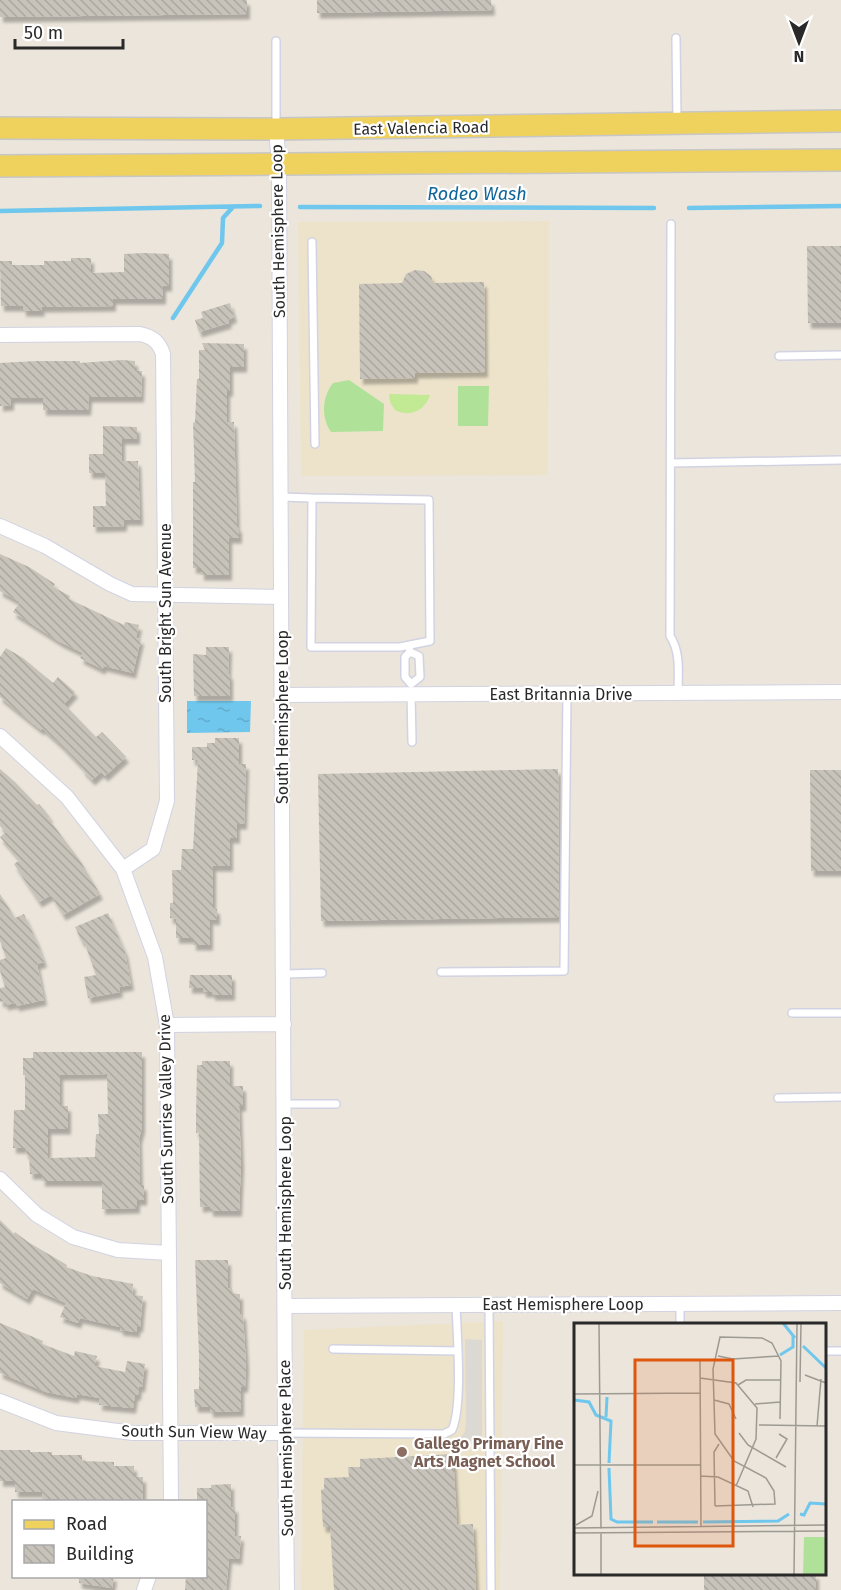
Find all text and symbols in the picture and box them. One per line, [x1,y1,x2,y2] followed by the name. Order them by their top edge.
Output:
[15,12,123,50] scale bar
[769,12,829,72] north arrow
[24,22,63,44] text: 50 m
[794,47,804,66] text: N
[353,117,489,139] street label: East Valencia Road
[267,144,289,318] street label: South Hemisphere Loop
[427,183,527,205] water label: Rodeo Wash
[156,523,175,703] street label: South Bright Sun Avenue
[273,630,292,804] street label: South Hemisphere Loop
[490,685,632,704] street label: East Britannia Drive
[155,1014,177,1204] street label: South Sunrise Valley Drive
[276,1116,295,1290] street label: South Hemisphere Loop
[482,1295,644,1314] street label: East Hemisphere Loop
[574,1323,826,1575] inset map
[275,1359,297,1537] street label: South Hemisphere Place
[121,1421,267,1443] street label: South Sun View Way
[413,1434,564,1471] place label: Gallego Primary Fine Arts Magnet School
[395,1445,409,1459] marker: Gallego Primary Fine Arts Magnet School
[12,1500,207,1578] legend
[66,1513,108,1535] text: Road
[66,1543,134,1565] text: Building

